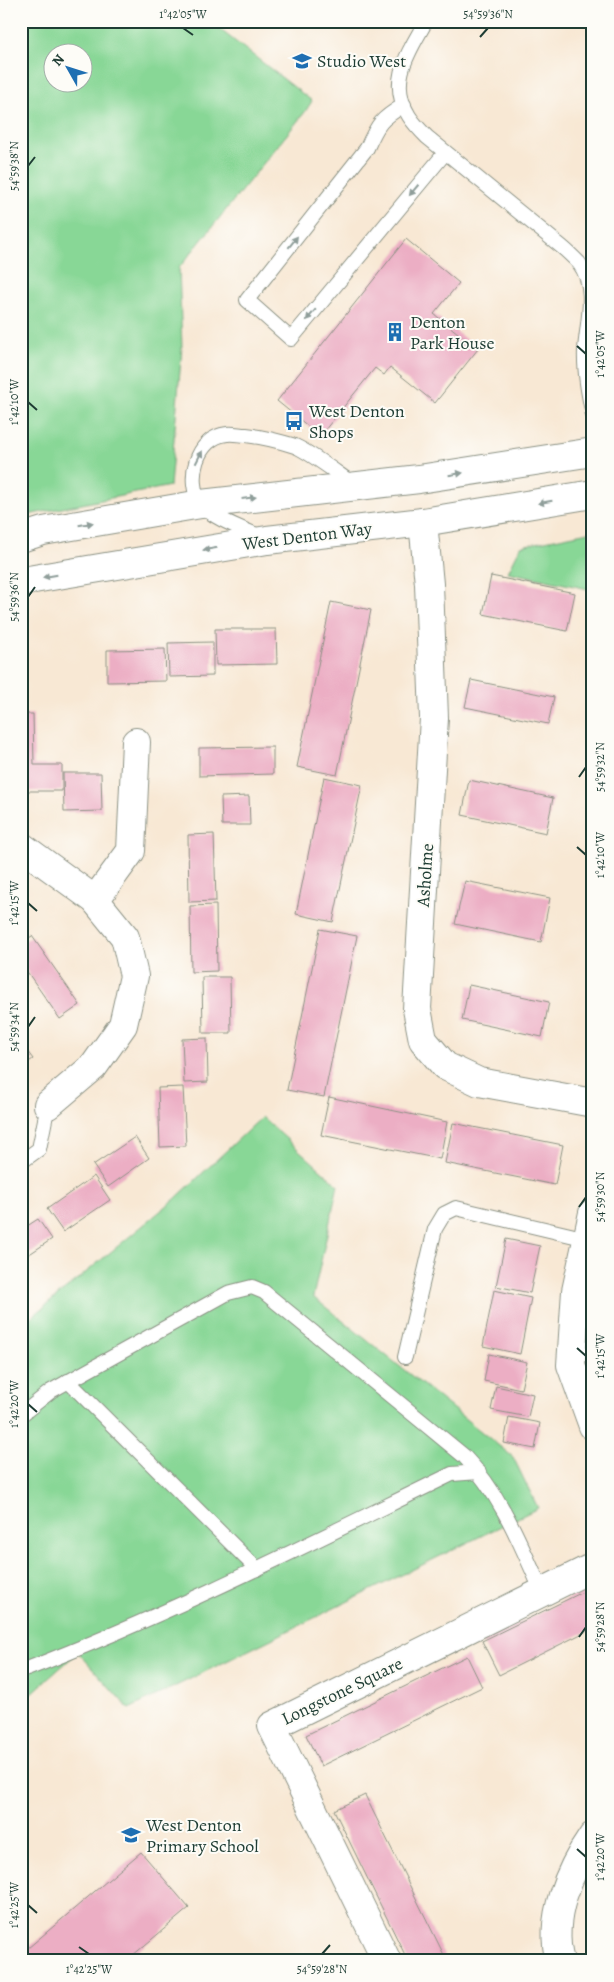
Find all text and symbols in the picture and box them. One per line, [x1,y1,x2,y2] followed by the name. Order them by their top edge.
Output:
[159,6,207,22] text: 1°42'05"W
[463,6,513,22] text: 54°59'36"N
[42,42,92,92] north arrow
[317,49,406,73] place label: Studio West
[48,50,69,70] text: N
[291,50,313,72] school or university icon: Studio West
[6,141,22,191] text: 54°59'38"N
[409,184,420,197] one-way arrow
[288,236,299,249] one-way arrow
[305,309,316,322] one-way arrow
[410,310,495,355] place label: Denton Park House
[384,321,406,343] building icon: Denton Park House
[592,330,608,378] text: 1°42'05"W
[6,378,22,425] text: 1°42'10"W
[308,399,405,444] place label: West Denton Shops
[283,410,305,432] bus stop icon: West Denton Shops
[194,450,203,465] one-way arrow
[448,469,464,477] one-way arrow
[241,494,257,502] one-way arrow
[536,499,552,507] one-way arrow
[240,516,374,556] street label: West Denton Way
[78,519,94,527] one-way arrow
[202,545,218,553] one-way arrow
[6,572,22,622] text: 54°59'36"N
[42,573,58,581] one-way arrow
[592,742,608,792] text: 54°59'32"N
[592,831,608,878] text: 1°42'10"W
[411,842,439,909] street label: Asholme
[6,880,22,926] text: 1°42'15"W
[6,1002,22,1052] text: 54°59'34"N
[592,1171,608,1222] text: 54°59'30"N
[592,1333,608,1379] text: 1°42'15"W
[6,1379,22,1428] text: 1°42'20"W
[592,1601,608,1652] text: 54°59'28"N
[277,1651,407,1731] street label: Longstone Square
[145,1813,259,1858] place label: West Denton Primary School
[120,1824,142,1846] school or university icon: West Denton Primary School
[592,1832,608,1881] text: 1°42'20"W
[6,1881,22,1928] text: 1°42'25"W
[66,1961,113,1977] text: 1°42'25"W
[297,1961,348,1977] text: 54°59'28"N

